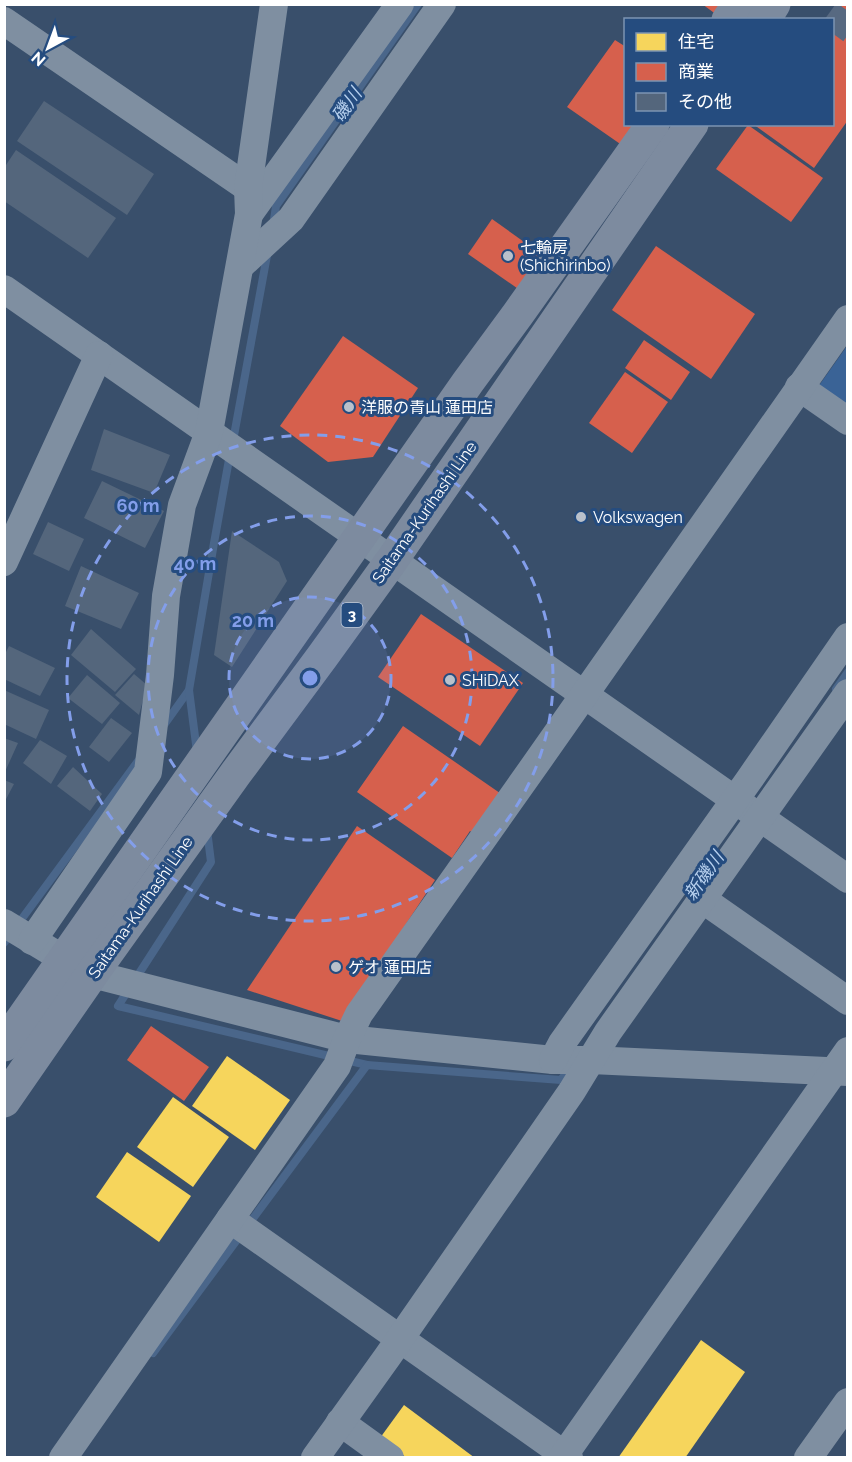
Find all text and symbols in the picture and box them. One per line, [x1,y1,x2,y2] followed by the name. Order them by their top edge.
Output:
[18,18,78,78] north arrow
[624,18,834,126] legend
[678,31,714,52] text: 住宅
[28,48,49,70] text: N
[678,61,714,82] text: 商業
[328,82,367,125] water label: 磯川
[678,91,732,112] text: その他
[520,238,611,275] place label: 七輪房 (Shichirinbo)
[501,249,515,263] marker: 七輪房 (Shichirinbo)
[361,398,493,417] place label: 洋服の青山 蓮田店
[342,400,356,414] marker: 洋服の青山 蓮田店
[368,438,481,587] street label: Saitama-Kurihashi Line
[116,495,160,516] text: 60 m
[593,508,683,527] place label: Volkswagen
[574,510,588,524] marker: Volkswagen
[174,553,216,574] text: 40 m
[342,603,362,627] road number: 3
[232,610,274,631] text: 20 m
[300,668,320,688] centre of rings
[462,671,520,690] place label: SHiDAX
[443,673,457,687] marker: SHiDAX
[84,833,197,982] street label: Saitama-Kurihashi Line
[680,846,729,904] water label: 新磯川
[348,958,432,977] place label: ゲオ 蓮田店
[329,960,343,974] marker: ゲオ 蓮田店

